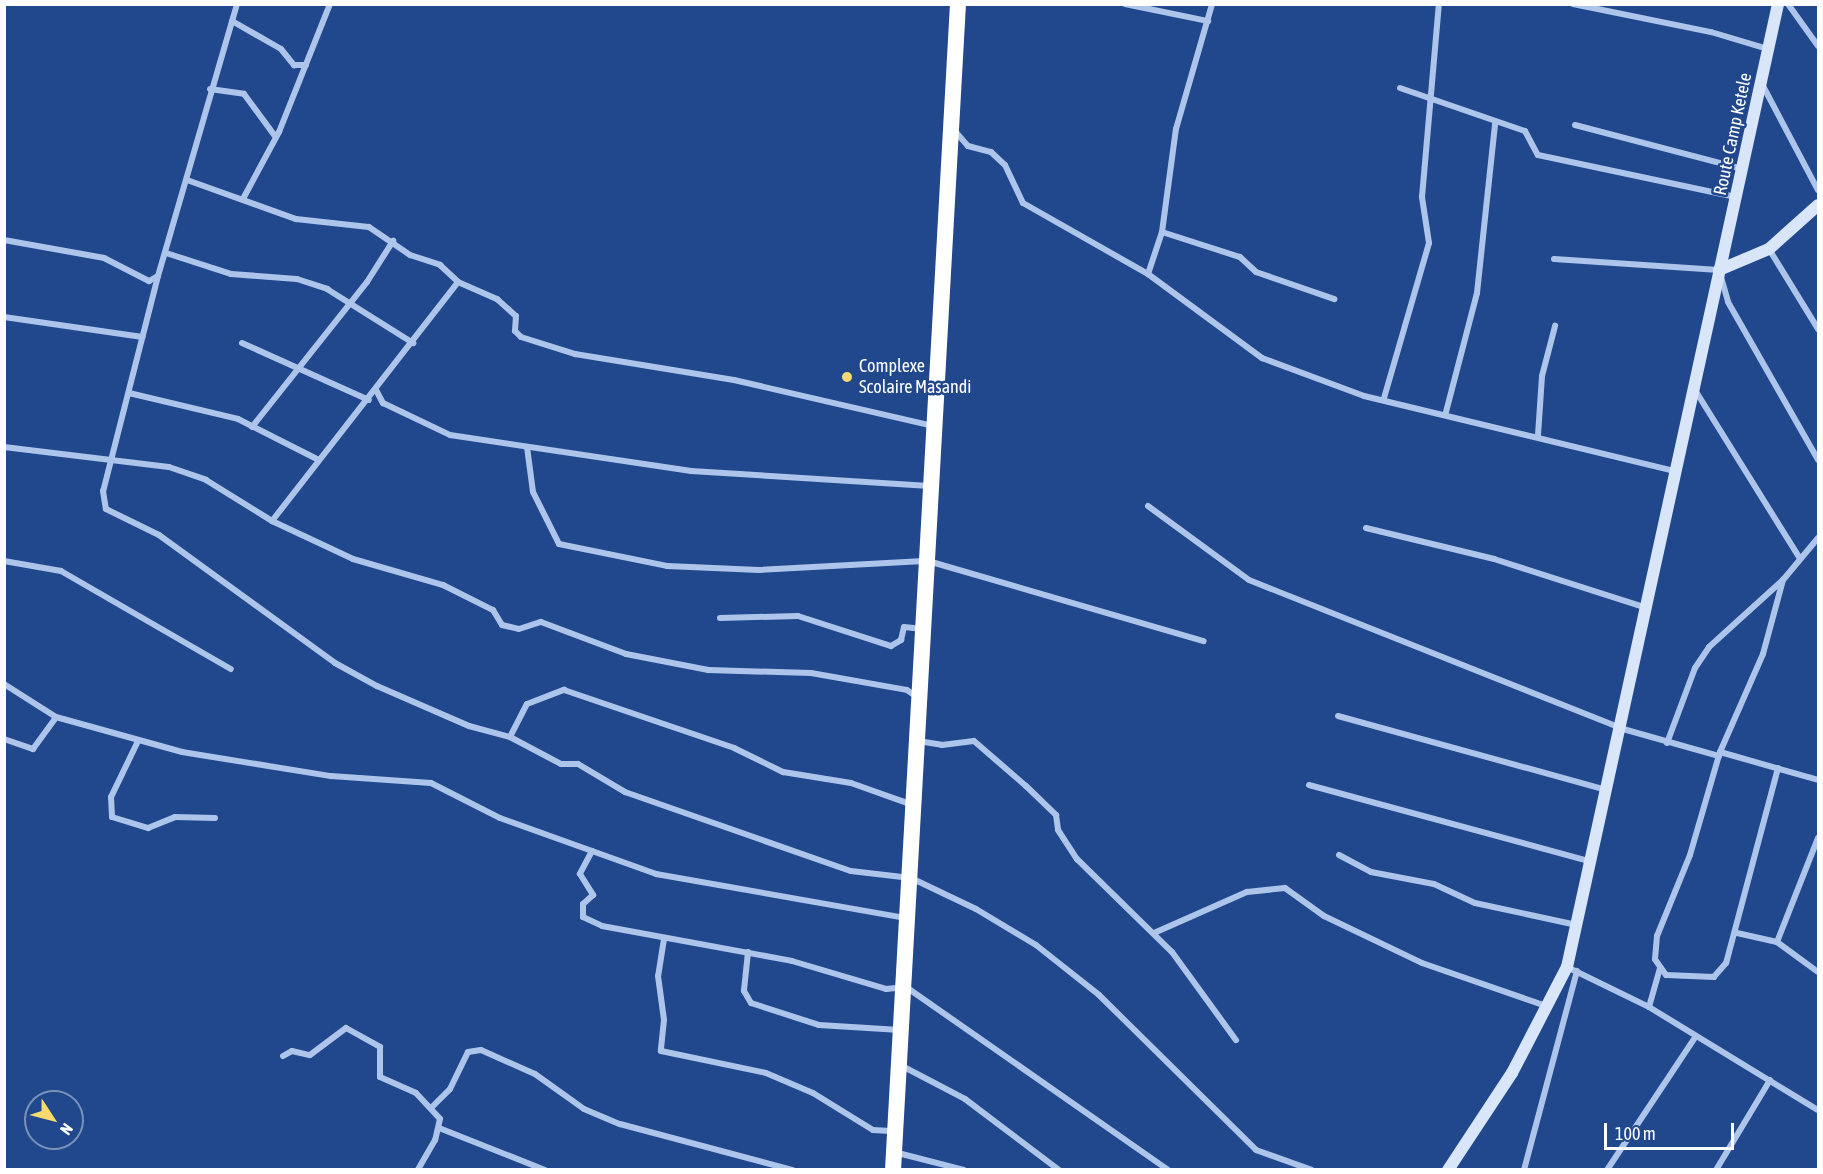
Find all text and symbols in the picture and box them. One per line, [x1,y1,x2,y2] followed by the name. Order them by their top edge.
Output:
[1709,71,1757,197] street label: Route Camp Ketele
[859,356,971,398] place label: Complexe Scolaire Masandi
[840,370,854,384] marker: Complexe Scolaire Masandi
[24,1090,84,1150] north arrow
[1607,1111,1738,1149] scale bar
[57,1120,77,1139] text: N
[1615,1123,1656,1144] text: 100 m

